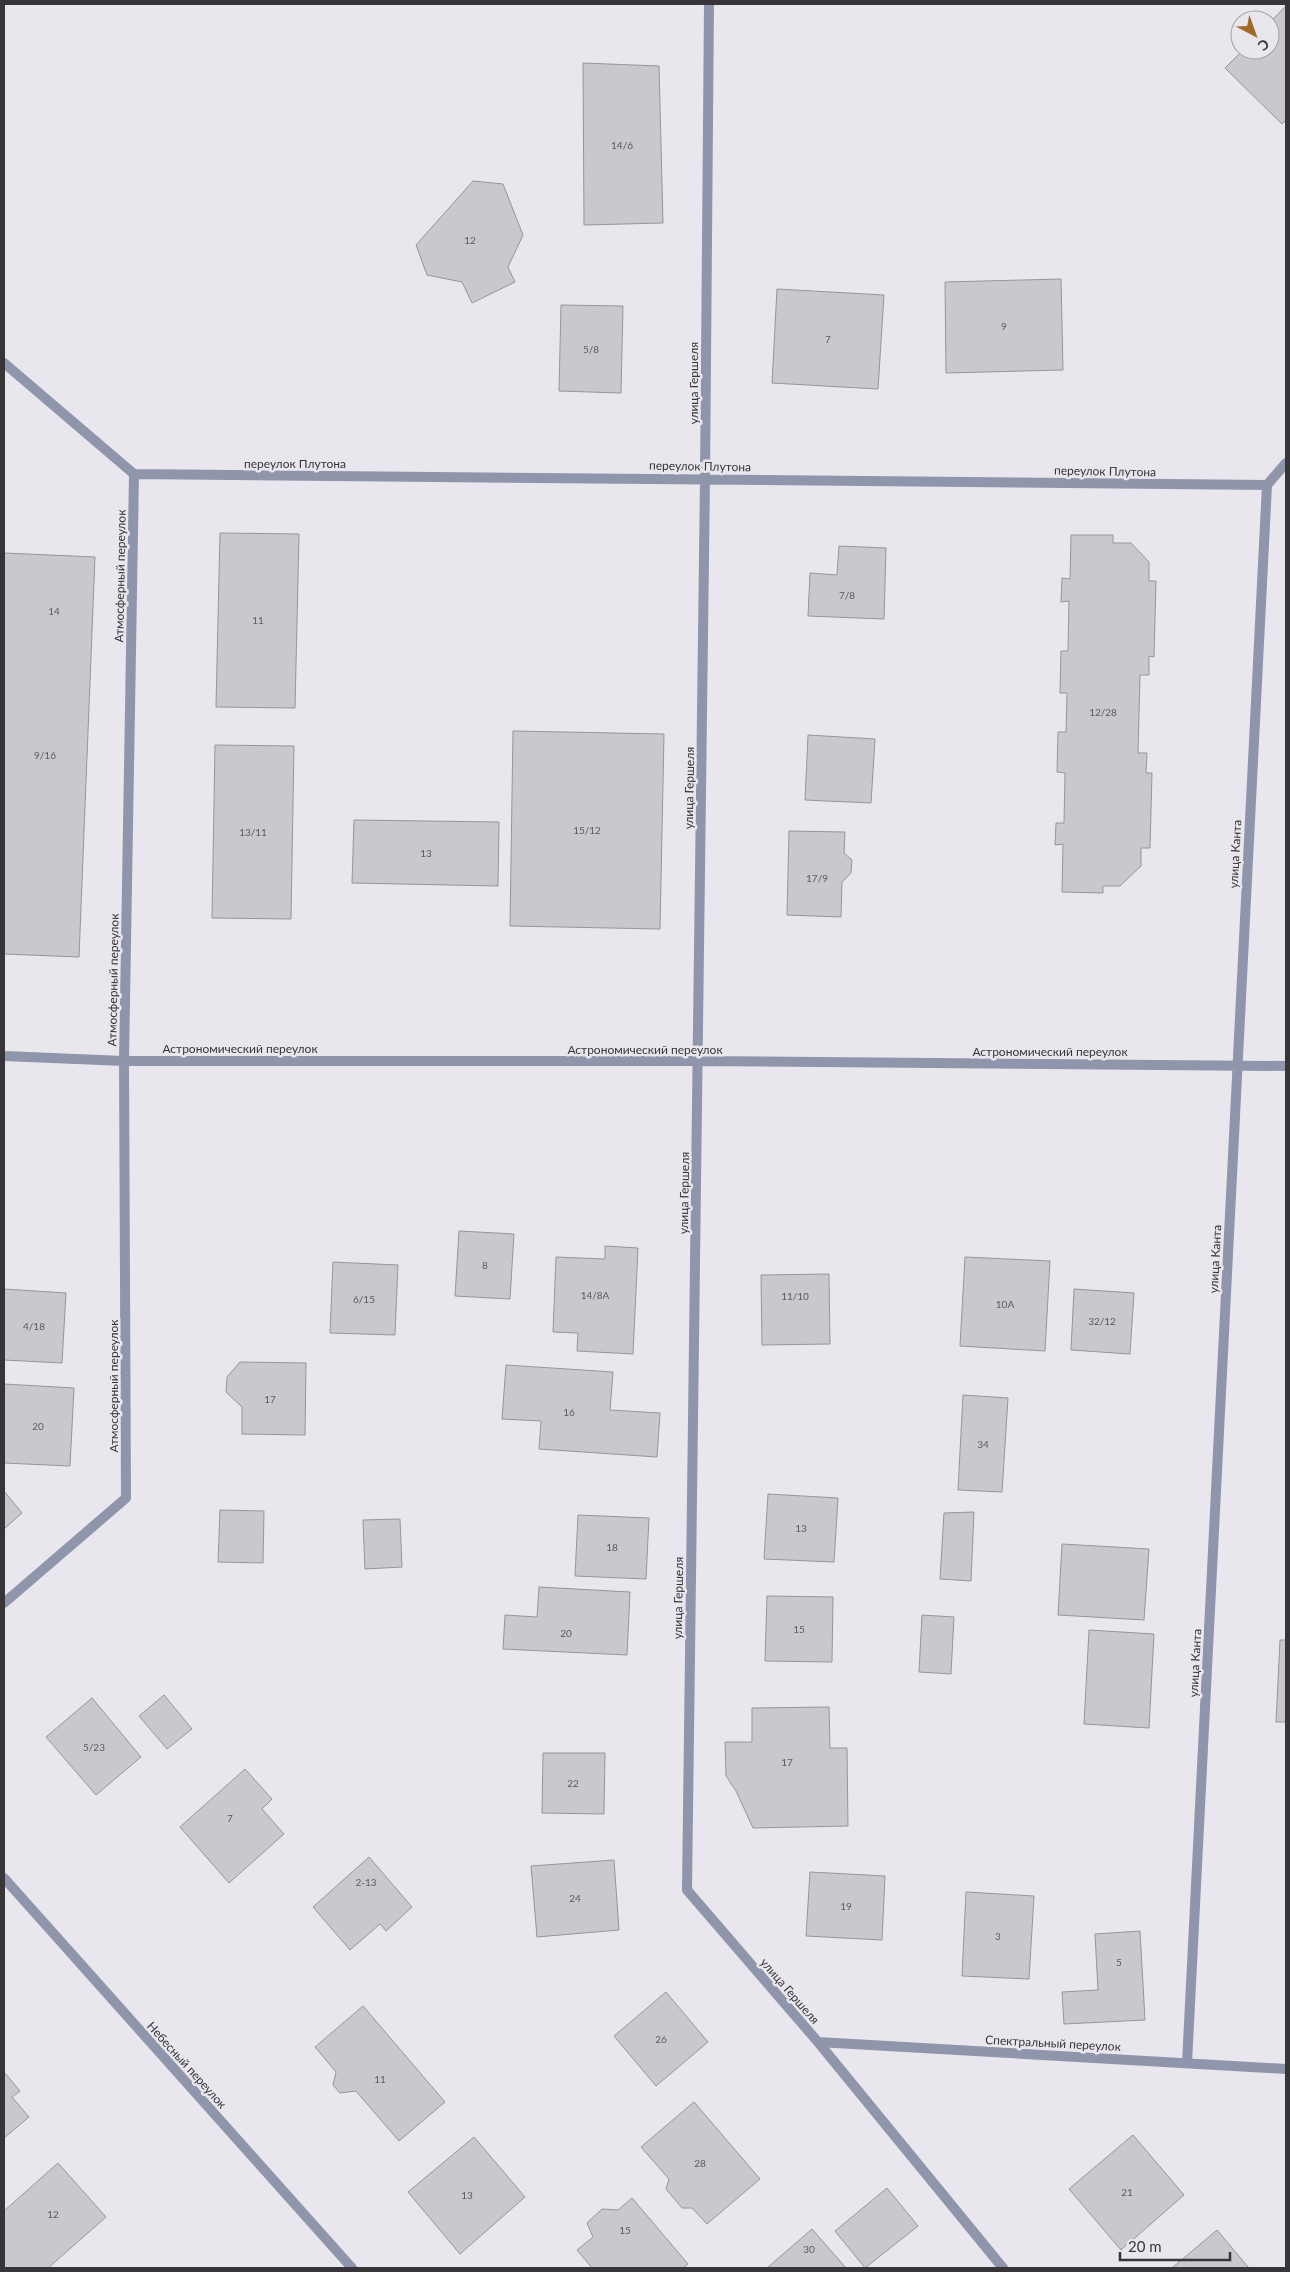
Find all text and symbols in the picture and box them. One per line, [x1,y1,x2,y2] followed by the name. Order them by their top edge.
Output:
[1230,10,1280,60] north arrow
[1254,36,1273,55] text: С
[611,139,633,151] house number: 14/6
[464,234,476,246] house number: 12
[1001,320,1007,332] house number: 9
[825,333,831,345] house number: 7
[686,342,701,424] street label: улица Гершеля
[583,343,599,355] house number: 5/8
[244,456,346,471] street label: переулок Плутона
[649,458,751,474] street label: переулок Плутона
[1054,463,1156,479] street label: переулок Плутона
[111,509,129,643] street label: Атмосферный переулок
[839,589,855,601] house number: 7/8
[48,605,60,617] house number: 14
[252,614,264,626] house number: 11
[1089,706,1117,718] house number: 12/28
[681,747,697,829] street label: улица Гершеля
[34,749,56,761] house number: 9/16
[1226,819,1244,889] street label: улица Канта
[573,824,601,836] house number: 15/12
[239,826,267,838] house number: 13/11
[420,847,432,859] house number: 13
[806,872,828,884] house number: 17/9
[104,913,122,1047] street label: Атмосферный переулок
[162,1041,318,1056] street label: Астрономический переулок
[567,1042,723,1057] street label: Астрономический переулок
[972,1044,1128,1059] street label: Астрономический переулок
[676,1152,692,1234] street label: улица Гершеля
[1206,1224,1224,1294] street label: улица Канта
[482,1259,488,1271] house number: 8
[581,1289,610,1301] house number: 14/8А
[781,1290,809,1302] house number: 11/10
[353,1293,375,1305] house number: 6/15
[996,1298,1014,1310] house number: 10А
[1088,1315,1116,1327] house number: 32/12
[106,1319,121,1452] street label: Атмосферный переулок
[23,1320,45,1332] house number: 4/18
[264,1393,276,1405] house number: 17
[563,1406,575,1418] house number: 16
[32,1420,44,1432] house number: 20
[977,1438,989,1450] house number: 34
[795,1522,807,1534] house number: 13
[606,1541,618,1553] house number: 18
[670,1557,686,1639] street label: улица Гершеля
[793,1623,805,1635] house number: 15
[560,1627,572,1639] house number: 20
[1186,1628,1204,1698] street label: улица Канта
[83,1741,105,1753] house number: 5/23
[781,1756,793,1768] house number: 17
[567,1777,579,1789] house number: 22
[227,1812,233,1824] house number: 7
[355,1876,377,1888] house number: 2-13
[569,1892,581,1904] house number: 24
[840,1900,852,1912] house number: 19
[995,1930,1001,1942] house number: 3
[757,1955,823,2027] street label: улица Гершеля
[1116,1956,1122,1968] house number: 5
[144,2019,230,2112] street label: Небесный переулок
[985,2032,1122,2054] street label: Спектральный переулок
[655,2033,667,2045] house number: 26
[374,2073,386,2085] house number: 11
[694,2157,706,2169] house number: 28
[1121,2186,1133,2198] house number: 21
[461,2189,473,2201] house number: 13
[47,2208,59,2220] house number: 12
[619,2224,631,2236] house number: 15
[1120,2230,1230,2262] scale bar
[1128,2237,1162,2255] text: 20 m
[803,2243,815,2255] house number: 30

